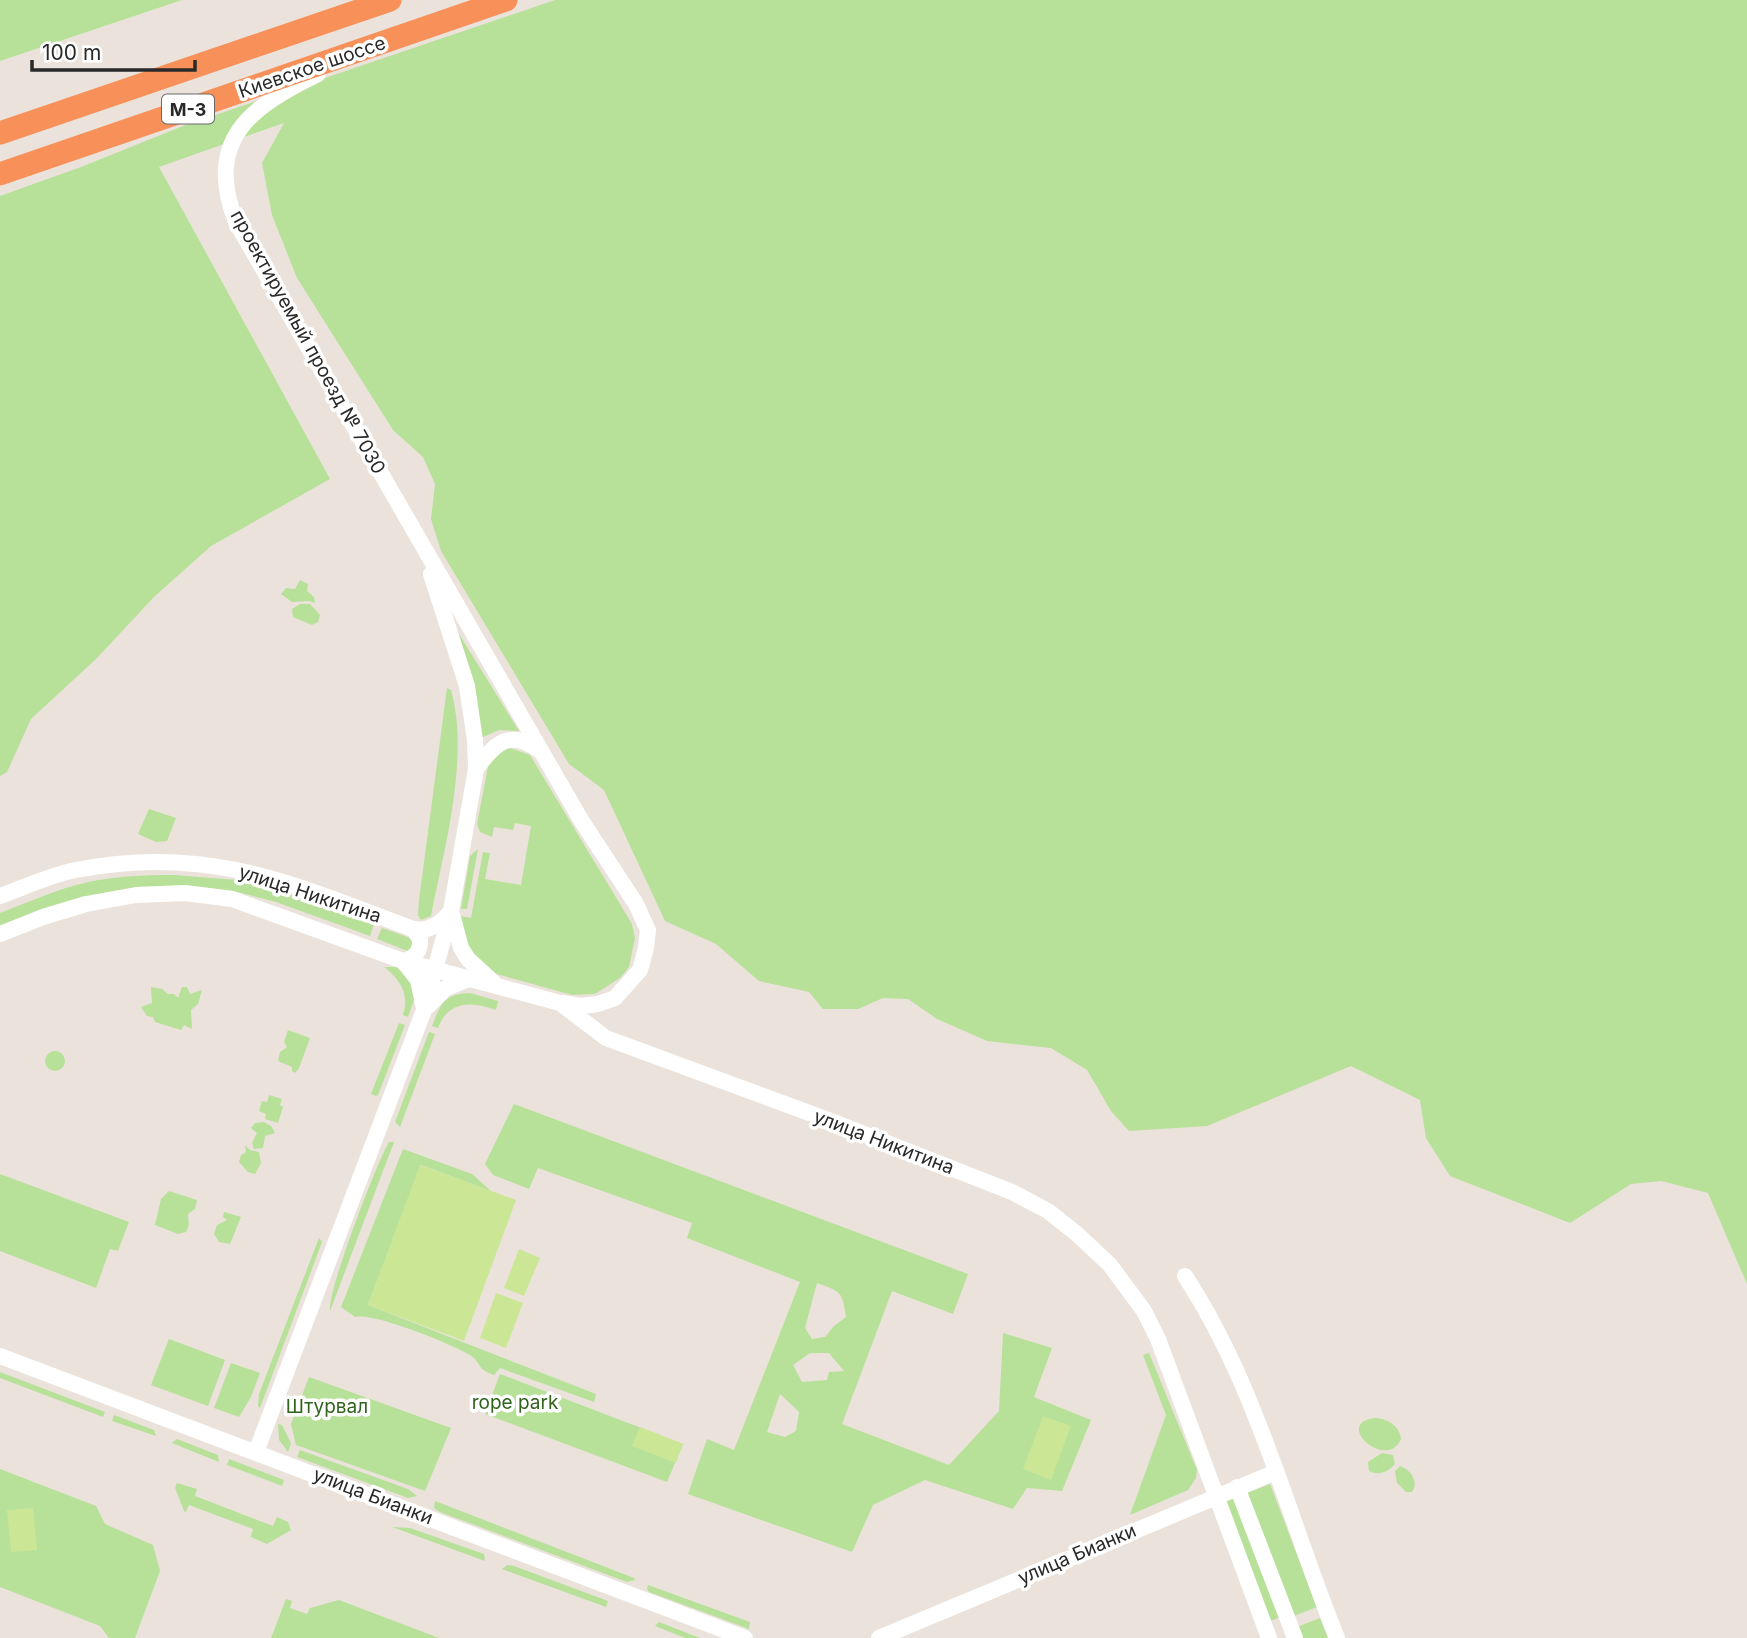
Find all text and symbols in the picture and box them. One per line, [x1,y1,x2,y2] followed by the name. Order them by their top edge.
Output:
[32,28,194,72] scale bar
[235,31,389,103] street label: Киевское шоссе
[42,40,101,65] text: 100 m
[162,94,214,124] road number: М-3
[226,206,390,478] street label: проектируемый проезд № 7030
[236,860,384,928] street label: улица Никитина
[811,1105,957,1179] street label: улица Никитина
[472,1391,559,1414] park label: rope park
[286,1395,368,1418] park label: Штурвал
[310,1463,436,1529] street label: улица Бианки
[1014,1519,1140,1589] street label: улица Бианки

